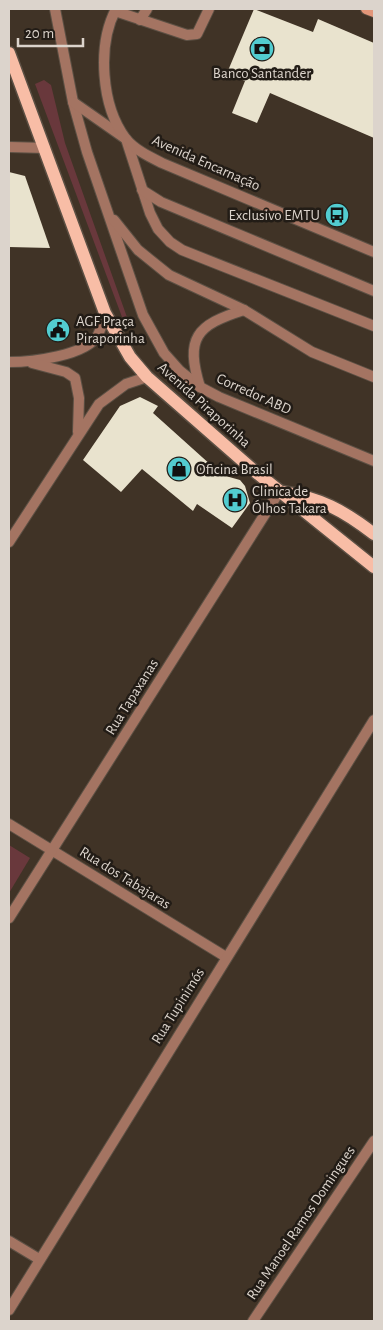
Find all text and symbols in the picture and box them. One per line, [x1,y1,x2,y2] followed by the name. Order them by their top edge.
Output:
[18,15,82,47] scale bar
[25,26,54,41] text: 20 m
[249,36,275,62] bank icon: Banco Santander
[213,66,311,81] place label: Banco Santander
[150,132,262,194] street label: Avenida Encarnação
[324,202,350,228] bus stop icon: Exclusivo EMTU
[228,208,320,223] place label: Exclusivo EMTU
[76,314,145,346] place label: AGF Praça Piraporinha
[45,317,71,343] public building icon: AGF Praça Piraporinha
[155,360,253,450] street label: Avenida Piraporinha
[214,371,294,417] street label: Corredor ABD
[166,456,192,482] shop icon: Oficina Brasil
[196,462,273,477] place label: Oficina Brasil
[252,484,327,516] place label: Clinica de Ólhos Takara
[222,487,248,513] hospital icon: Clinica de Ólhos Takara
[103,656,161,738] street label: Rua Tapaxanas
[77,844,173,912] street label: Rua dos Tabajaras
[149,965,207,1047] street label: Rua Tupinimós
[244,1144,358,1302] street label: Rua Manoel Ramos Domingues

